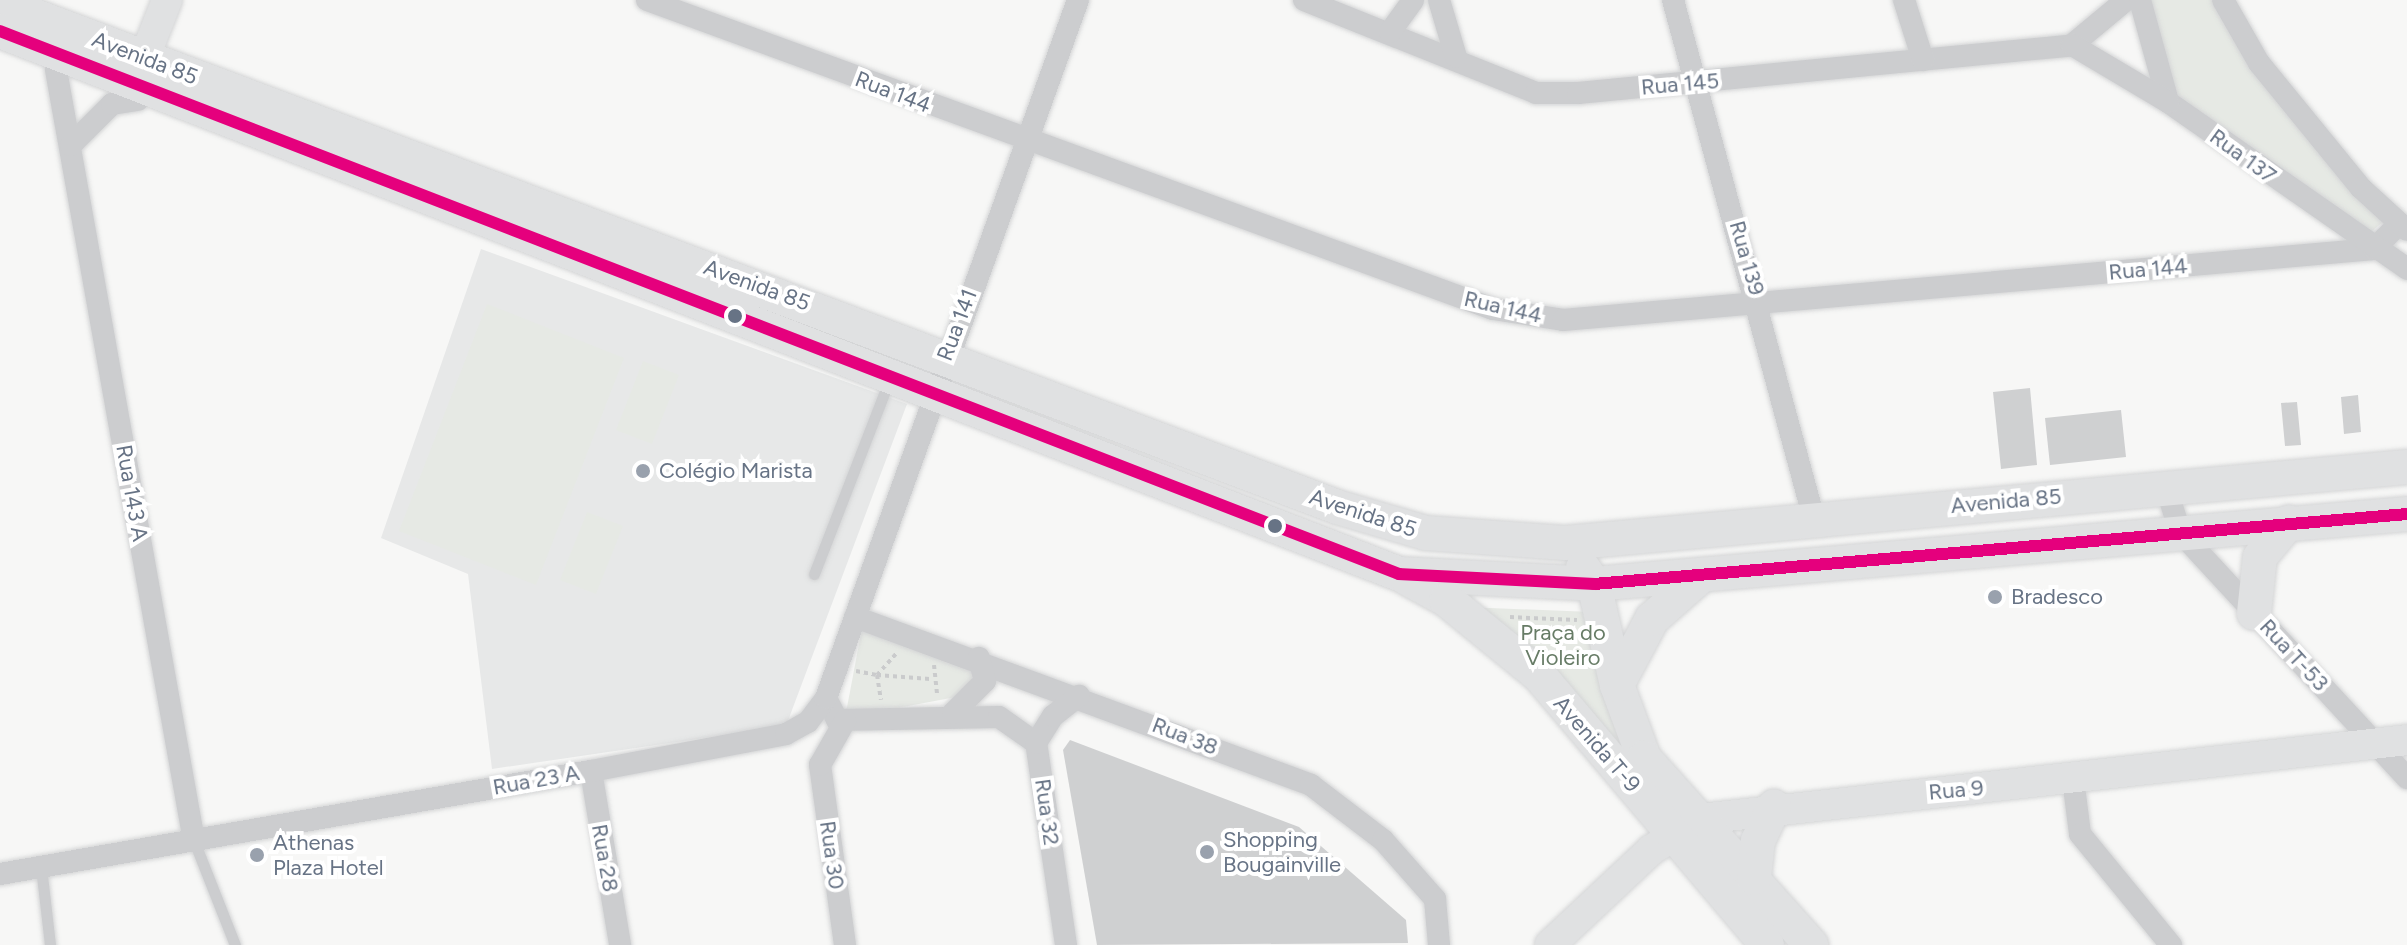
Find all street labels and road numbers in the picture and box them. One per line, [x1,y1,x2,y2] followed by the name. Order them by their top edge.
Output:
[88,26,202,90] street label: Avenida 85
[851,66,935,118] street label: Rua 144
[1640,67,1720,101] street label: Rua 145
[2205,123,2281,189] street label: Rua 137
[1724,218,1770,298] street label: Rua 139
[2107,252,2189,286] street label: Rua 144
[700,254,814,316] street label: Avenida 85
[931,285,983,365] street label: Rua 141
[1461,285,1545,329] street label: Rua 144
[111,443,153,543] street label: Rua 143 A
[1306,483,1420,543] street label: Avenida 85
[1950,483,2062,519] street label: Avenida 85
[2254,614,2334,696] street label: Rua T-53
[1548,691,1646,797] street label: Avenida T-9
[1148,711,1222,761] street label: Rua 38
[491,759,581,801] street label: Rua 23 A
[1927,774,1985,806] street label: Rua 9
[1029,777,1065,847] street label: Rua 32
[814,819,850,891] street label: Rua 30
[586,822,624,894] street label: Rua 28

